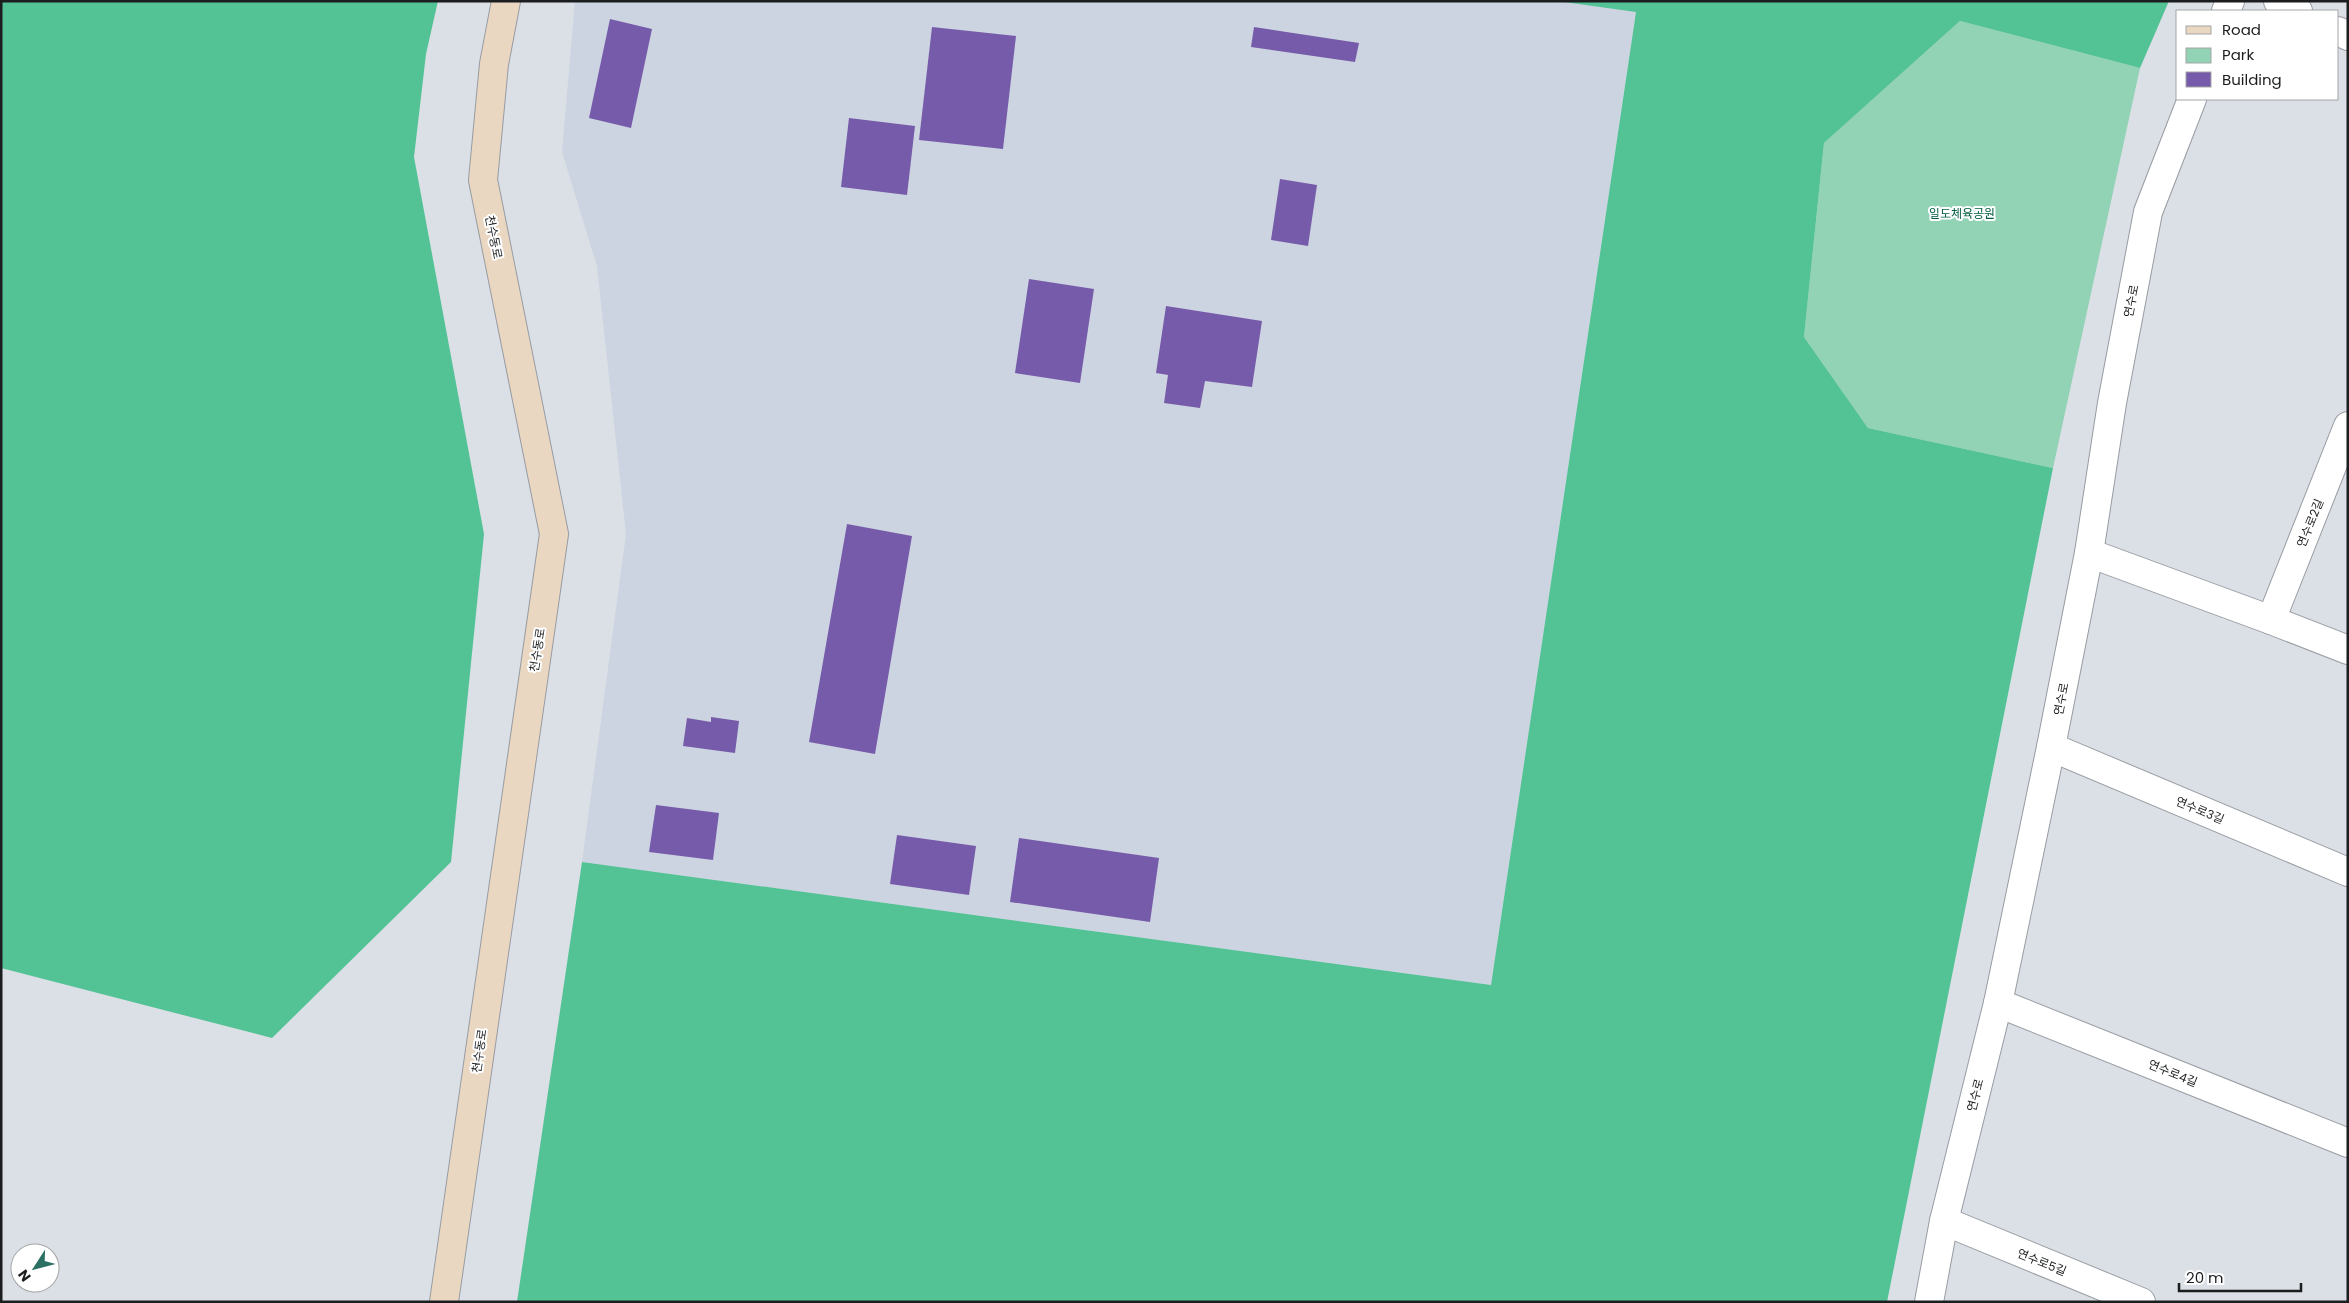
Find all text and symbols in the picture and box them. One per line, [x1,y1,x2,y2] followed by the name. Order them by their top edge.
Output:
[2176,10,2339,100] legend
[2222,19,2261,40] text: Road
[2222,44,2254,65] text: Park
[2222,69,2282,90] text: Building
[1929,205,1995,222] park label: 일도체육공원
[481,214,507,260] street label: 천수동로
[2119,283,2143,319] street label: 연수로
[2293,496,2327,550] street label: 연수로2길
[525,627,549,673] street label: 천수동로
[2049,681,2073,717] street label: 연수로
[2173,792,2227,828] street label: 연수로3길
[468,1028,490,1074] street label: 천수동로
[2146,1055,2200,1091] street label: 연수로4길
[1963,1077,1987,1113] street label: 연수로
[10,1243,60,1293] north arrow
[2015,1244,2069,1280] street label: 연수로5길
[2179,1260,2302,1292] scale bar
[13,1266,36,1286] text: N
[2186,1267,2224,1288] text: 20 m

